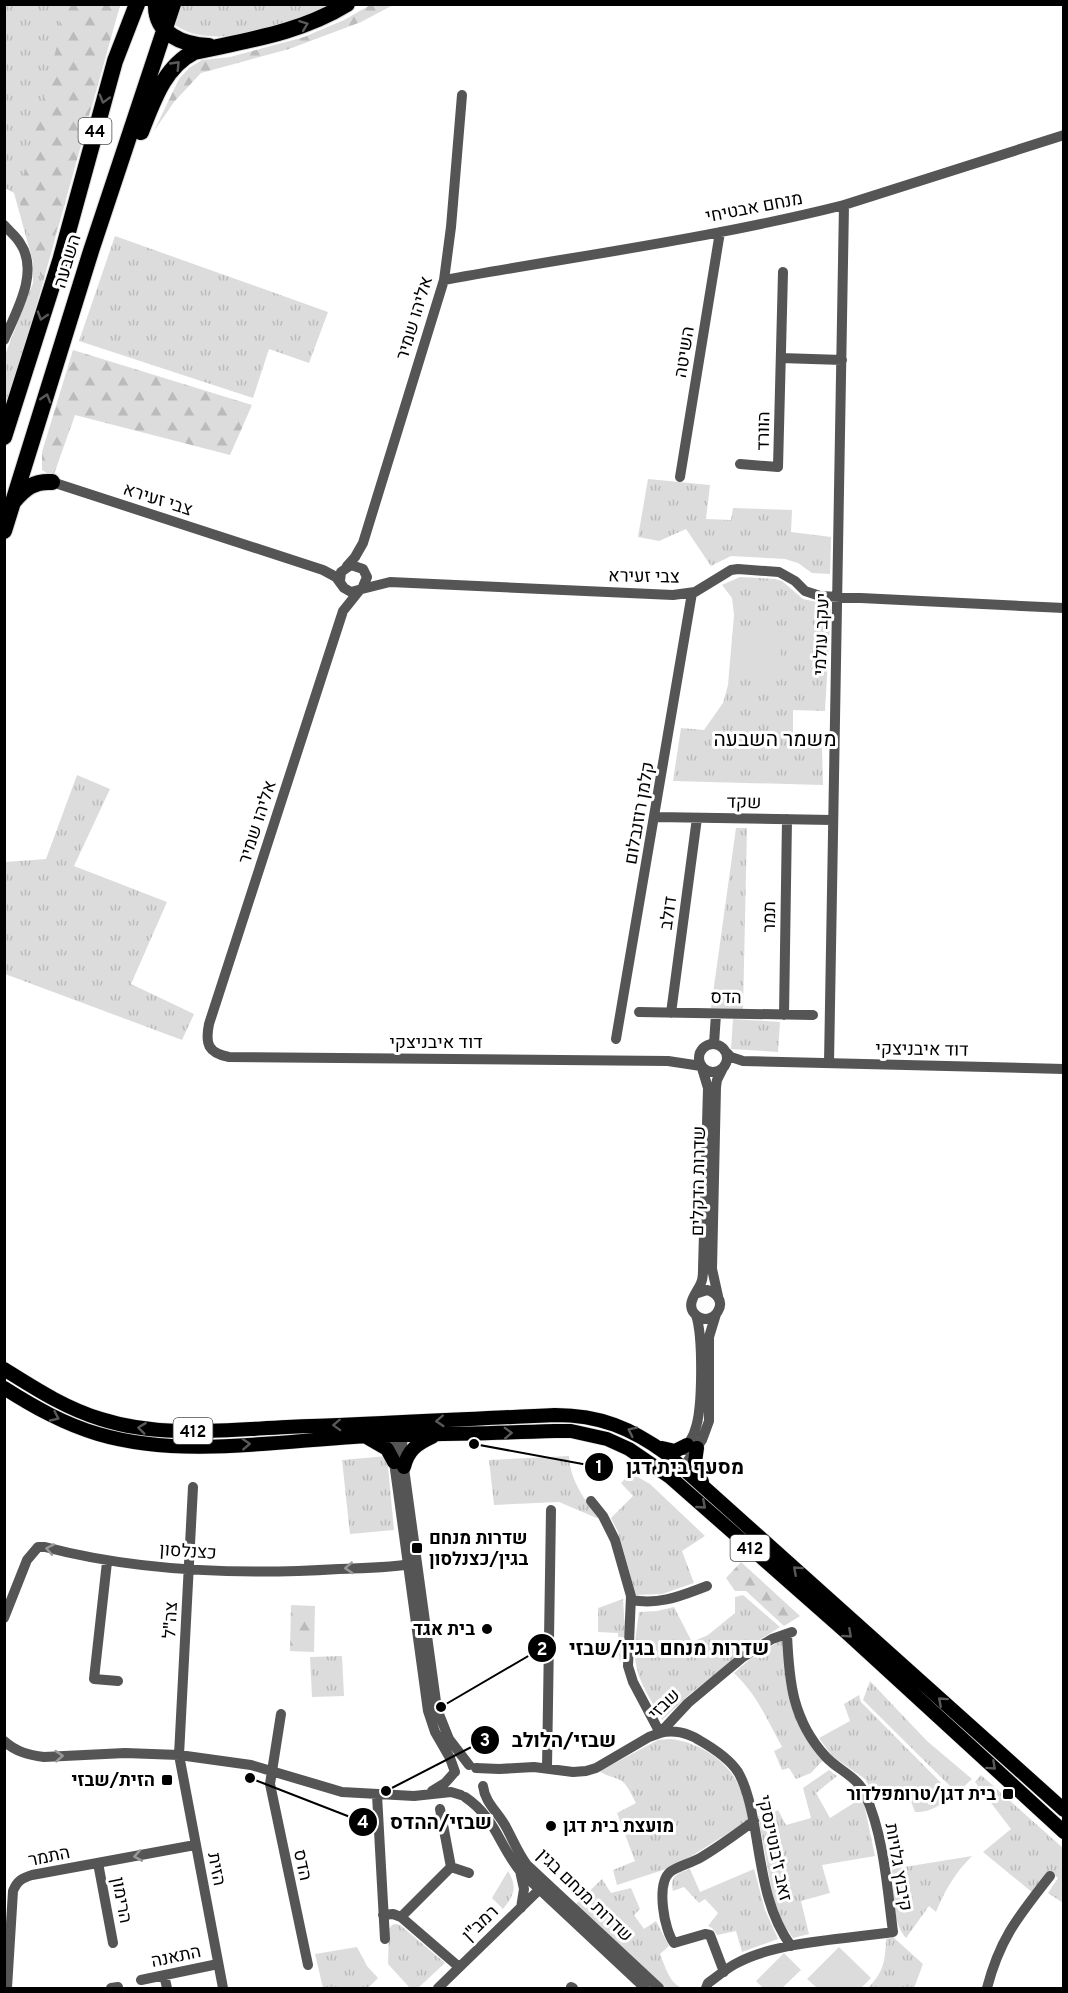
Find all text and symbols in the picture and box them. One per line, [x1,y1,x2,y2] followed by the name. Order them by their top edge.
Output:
[298,20,309,32] one-way arrow
[169,62,180,72] one-way arrow
[99,93,111,104] one-way arrow
[78,118,112,144] road number: 44
[704,188,805,229] street label: מנחם אבטיחי
[49,232,88,291] street label: השבעה
[392,274,439,363] street label: אליהו שמיר
[37,310,49,321] one-way arrow
[670,325,701,380] street label: השיטה
[38,393,51,404] one-way arrow
[753,411,776,451] street label: הוורד
[120,478,195,522] street label: צבי זעירא
[608,565,680,590] street label: צבי זעירא
[810,592,835,676] street label: יעקב עולמי
[713,727,837,754] district label: משמר השבעה
[620,760,661,866] street label: קלמן רוזנבלום
[234,778,283,867] street label: אליהו שמיר
[726,792,762,815] street label: שקד
[656,895,683,931] street label: דולב
[759,901,782,933] street label: תמר
[710,987,742,1010] street label: הדס
[389,1032,483,1055] street label: דוד איבניצקי
[875,1038,969,1063] street label: דוד איבניצקי
[687,1126,712,1236] street label: שדרות הדקלים
[49,1410,60,1422] one-way arrow
[435,1414,444,1427] one-way arrow
[174,1418,212,1444] road number: 412
[333,1419,342,1432] one-way arrow
[138,1422,147,1434] one-way arrow
[504,1426,513,1439] one-way arrow
[627,1427,638,1439] one-way arrow
[241,1438,250,1451] one-way arrow
[584,1448,756,1486] callout: מסעף בית דגן
[626,1456,744,1482] text: מסעף בית דגן
[595,1457,603,1480] text: 1
[695,1498,706,1509] one-way arrow
[429,1528,528,1572] place label: שדרות מנחם בגין/כצנלסון
[730,1535,770,1561] road number: 412
[159,1539,217,1566] street label: כצנלסון
[410,1541,424,1555] marker: שדרות מנחם בגין/כצנלסון
[45,1543,55,1556] one-way arrow
[345,1562,354,1575] one-way arrow
[793,1566,803,1577] one-way arrow
[159,1601,184,1639] street label: צה"ל
[413,1619,475,1642] place label: בית אגד
[480,1622,494,1636] marker: בית אגד
[841,1627,852,1638] one-way arrow
[527,1629,781,1667] callout: שדרות מנחם בגין/שבזי
[569,1637,769,1663] text: שדרות מנחם בגין/שבזי
[536,1639,548,1662] text: 2
[644,1684,686,1726] street label: שבזי
[938,1697,949,1708] one-way arrow
[470,1721,628,1759] callout: שבזי/הלולב
[512,1729,616,1755] text: שבזי/הלולב
[480,1730,490,1753] text: 3
[54,1749,63,1762] one-way arrow
[985,1759,996,1770] one-way arrow
[72,1770,155,1793] place label: הזית/שבזי
[160,1773,174,1787] marker: הזית/שבזי
[846,1784,996,1807] place label: בית דגן/טרומפלדור
[1001,1787,1015,1801] marker: בית דגן/טרומפלדור
[751,1793,796,1903] street label: זאב ז'בוטינסקי
[348,1803,504,1841] callout: שבזי/ההדס
[390,1811,492,1837] text: שבזי/ההדס
[357,1812,369,1835] text: 4
[563,1816,674,1839] place label: מועצת בית דגן
[544,1819,558,1833] marker: מועצת בית דגן
[878,1822,917,1913] street label: קיבוץ גלויות
[26,1842,72,1873] street label: התמר
[531,1844,637,1948] street label: שדרות מנחם בגין
[287,1848,316,1883] street label: הדס
[133,1849,142,1861] one-way arrow
[201,1851,230,1888] street label: הזית
[105,1875,136,1925] street label: הרימון
[458,1901,504,1947] street label: רמב"ן
[149,1941,203,1974] street label: התאנה

